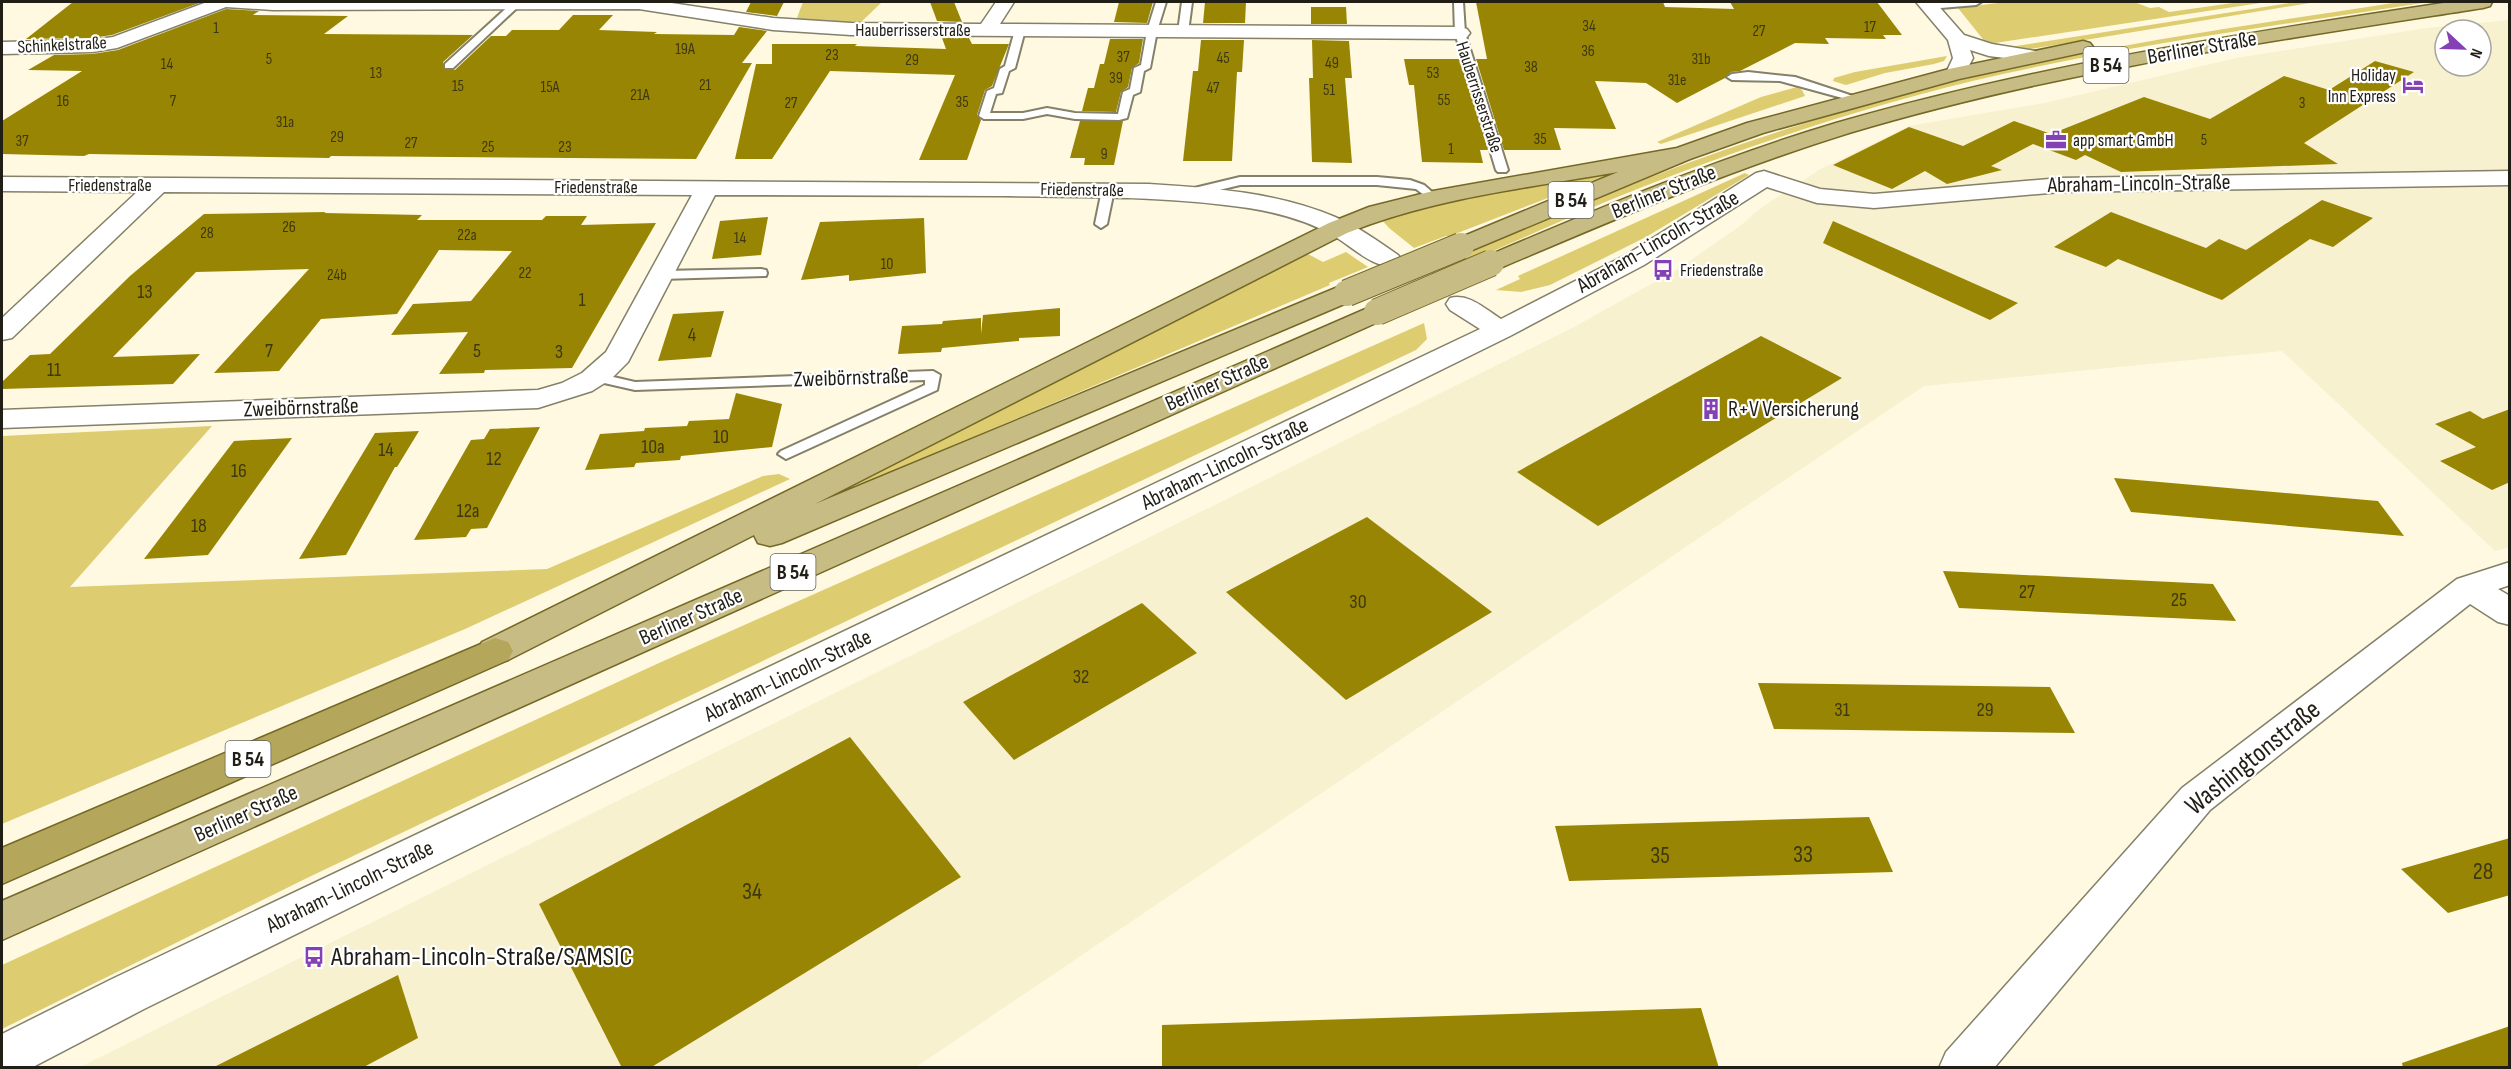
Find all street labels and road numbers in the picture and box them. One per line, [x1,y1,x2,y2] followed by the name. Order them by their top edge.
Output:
[855,20,971,41] street label: Hauberrisserstraße
[2145,25,2259,71] street label: Berliner Straße
[17,32,107,58] street label: Schinkelstraße
[1451,39,1507,155] street label: Hauberrisserstraße
[2084,47,2128,83] road number: B 54
[1608,159,1720,225] street label: Berliner Straße
[2046,169,2231,199] street label: Abraham-Lincoln-Straße
[68,175,152,196] street label: Friedenstraße
[554,177,638,198] street label: Friedenstraße
[1040,179,1124,201] street label: Friedenstraße
[1548,182,1594,218] road number: B 54
[1571,185,1744,300] street label: Abraham-Lincoln-Straße
[1161,348,1273,418] street label: Berliner Straße
[793,362,909,394] street label: Zweibörnstraße
[243,392,359,424] street label: Zweibörnstraße
[1136,412,1313,517] street label: Abraham-Lincoln-Straße
[770,554,816,590] road number: B 54
[635,582,747,652] street label: Berliner Straße
[699,624,876,729] street label: Abraham-Lincoln-Straße
[2179,694,2327,822] street label: Washingtonstraße
[226,741,270,777] road number: B 54
[190,779,302,849] street label: Berliner Straße
[261,835,438,940] street label: Abraham-Lincoln-Straße

